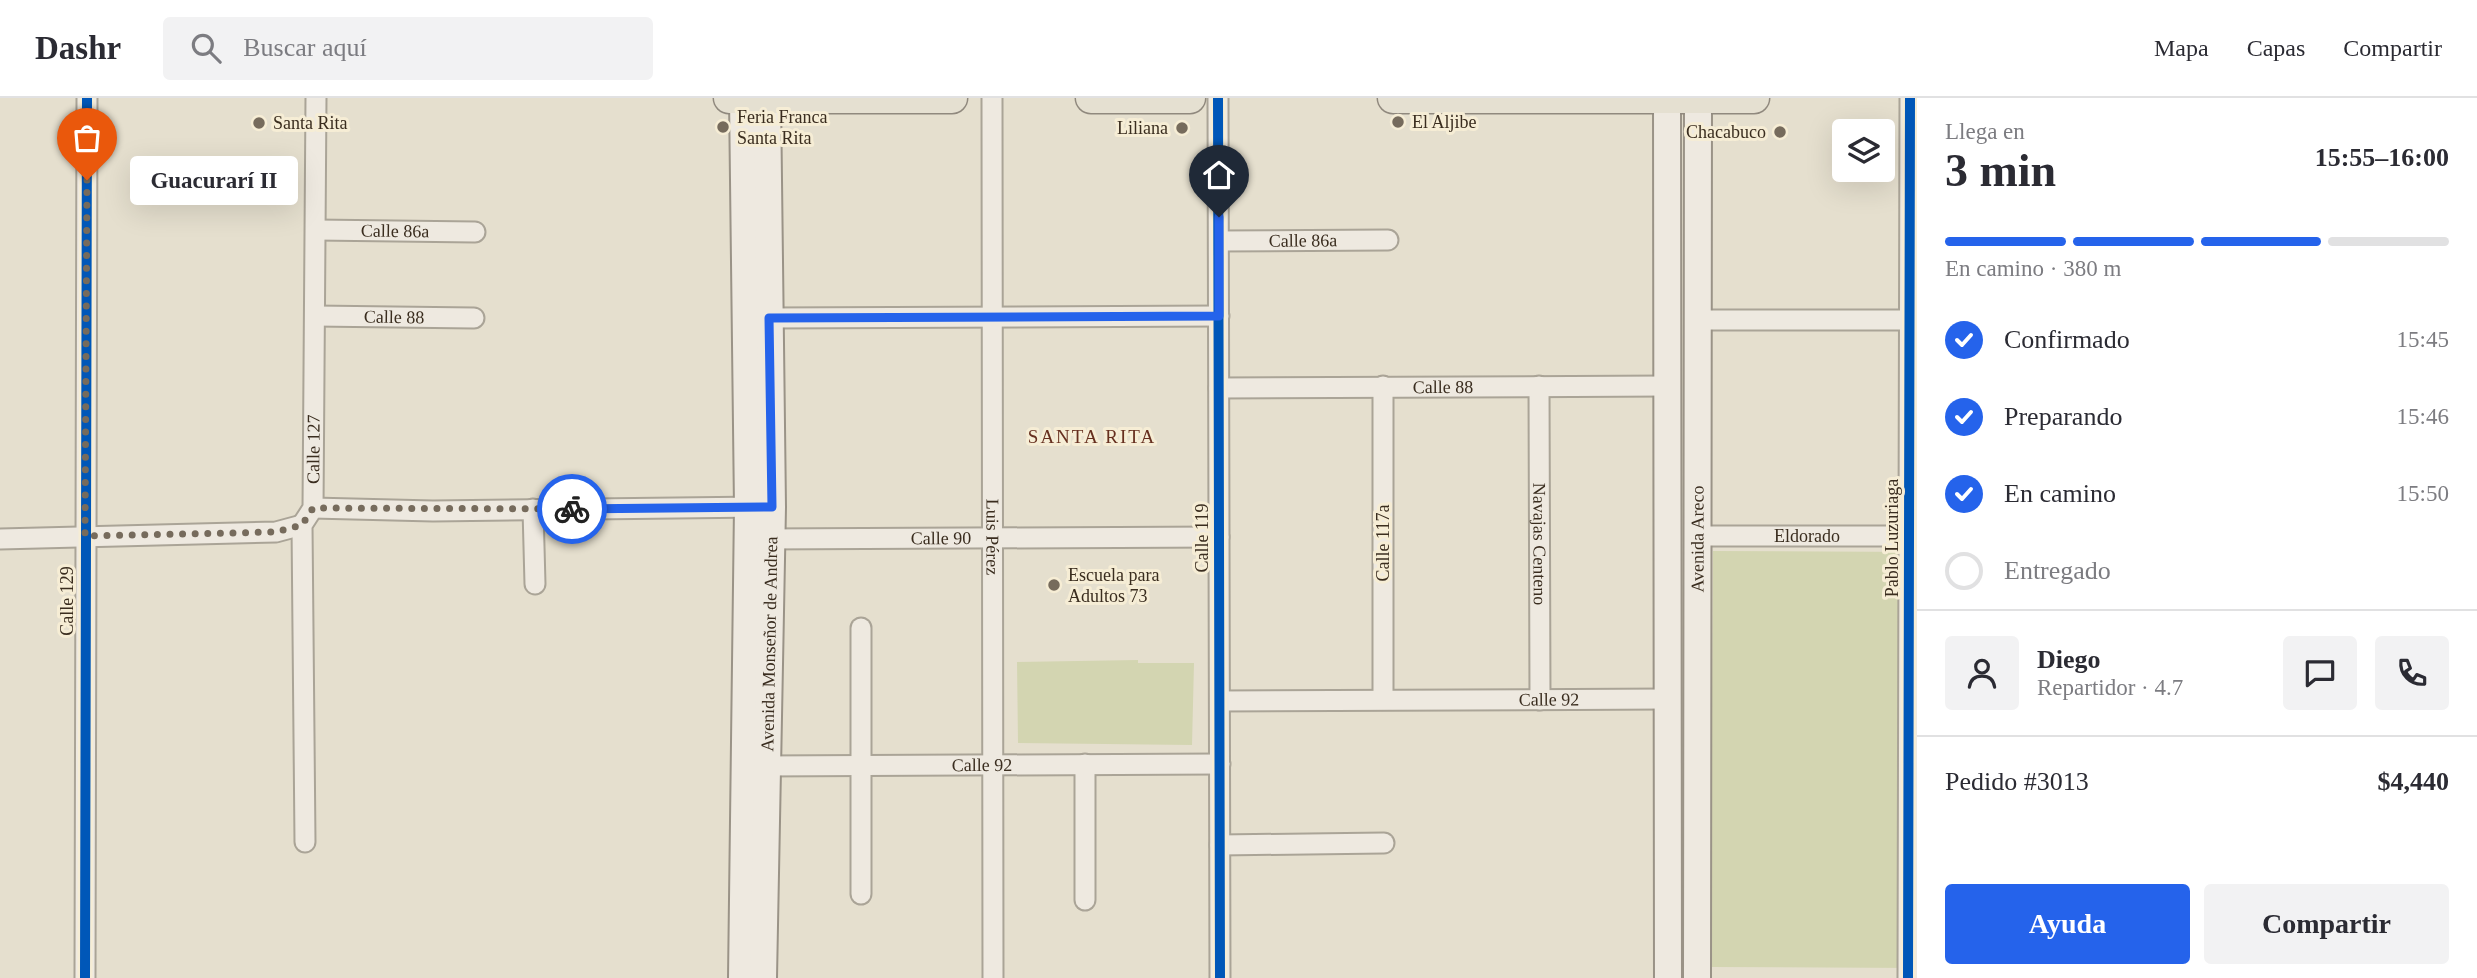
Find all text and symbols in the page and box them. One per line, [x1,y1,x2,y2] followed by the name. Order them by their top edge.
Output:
[163,17,653,80] search box
[187,29,225,67] icon: search
[35,30,121,66] text: Dashr
[243,33,367,62] text: Buscar aquí
[2154,35,2209,61] text: Mapa
[2247,35,2305,61] text: Capas
[2343,35,2442,61] text: Compartir
[737,107,827,148] place label: Feria Franca Santa Rita
[57,108,117,180] pin
[1412,112,1477,132] place label: El Aljibe
[273,113,348,133] place label: Santa Rita
[1390,114,1406,130] marker: El Aljibe
[251,115,267,131] marker: Santa Rita
[1117,118,1168,138] place label: Liliana
[68,119,106,157] icon: bag
[715,119,731,135] marker: Feria Franca Santa Rita
[1832,119,1895,182] map controls
[1832,119,1895,182] button: layers
[1945,119,2025,144] text: Llega en
[1174,120,1190,136] marker: Liliana
[1686,122,1766,142] place label: Chacabuco
[1772,124,1788,140] marker: Chacabuco
[2315,143,2449,172] text: 15:55–16:00
[1189,145,1249,217] pin
[1945,145,2056,196] text: 3 min
[129,155,297,204] callout: Guacurarí II
[1200,156,1238,194] icon: home
[150,168,278,193] text: Guacurarí II
[361,221,429,241] street label: Calle 86a
[1269,230,1337,251] street label: Calle 86a
[1945,256,2121,281] text: En camino · 380 m
[364,307,424,327] street label: Calle 88
[1945,321,1983,359] icon: check
[2004,325,2130,354] text: Confirmado
[2397,327,2449,352] text: 15:45
[1413,377,1473,397] street label: Calle 88
[1945,398,1983,436] icon: check
[2004,402,2122,431] text: Preparando
[2397,404,2449,429] text: 15:46
[303,414,324,484] street label: Calle 127
[1028,426,1156,447] district label: SANTA RITA
[537,474,607,544] courier
[1945,475,1983,513] icon: check
[1882,479,1902,597] street label: Pablo Luzuriaga
[2004,479,2116,508] text: En camino
[2397,481,2449,506] text: 15:50
[1529,483,1550,605] street label: Navajas Centeno
[1687,485,1708,593] street label: Avenida Areco
[553,490,591,528] icon: bike
[982,499,1003,575] street label: Luis Pérez
[1192,504,1212,572] street label: Calle 119
[1373,505,1393,581] street label: Calle 117a
[1774,526,1840,546] street label: Eldorado
[911,528,971,548] street label: Calle 90
[757,536,781,752] street label: Avenida Monseñor de Andrea
[2004,556,2111,585] text: Entregado
[1068,565,1159,606] place label: Escuela para Adultos 73
[57,566,77,636] street label: Calle 129
[1046,577,1062,593] marker: Escuela para Adultos 73
[1945,636,2019,710] button: person
[2283,636,2357,710] button: chat
[2375,636,2449,710] button: phone
[2037,645,2101,674] text: Diego
[2037,675,2183,700] text: Repartidor · 4.7
[1519,689,1579,710] street label: Calle 92
[952,755,1012,775] street label: Calle 92
[1945,767,2089,796] text: Pedido #3013
[2378,767,2449,796] text: $4,440
[1945,884,2190,964] button: Ayuda
[2204,884,2449,964] button: Compartir

